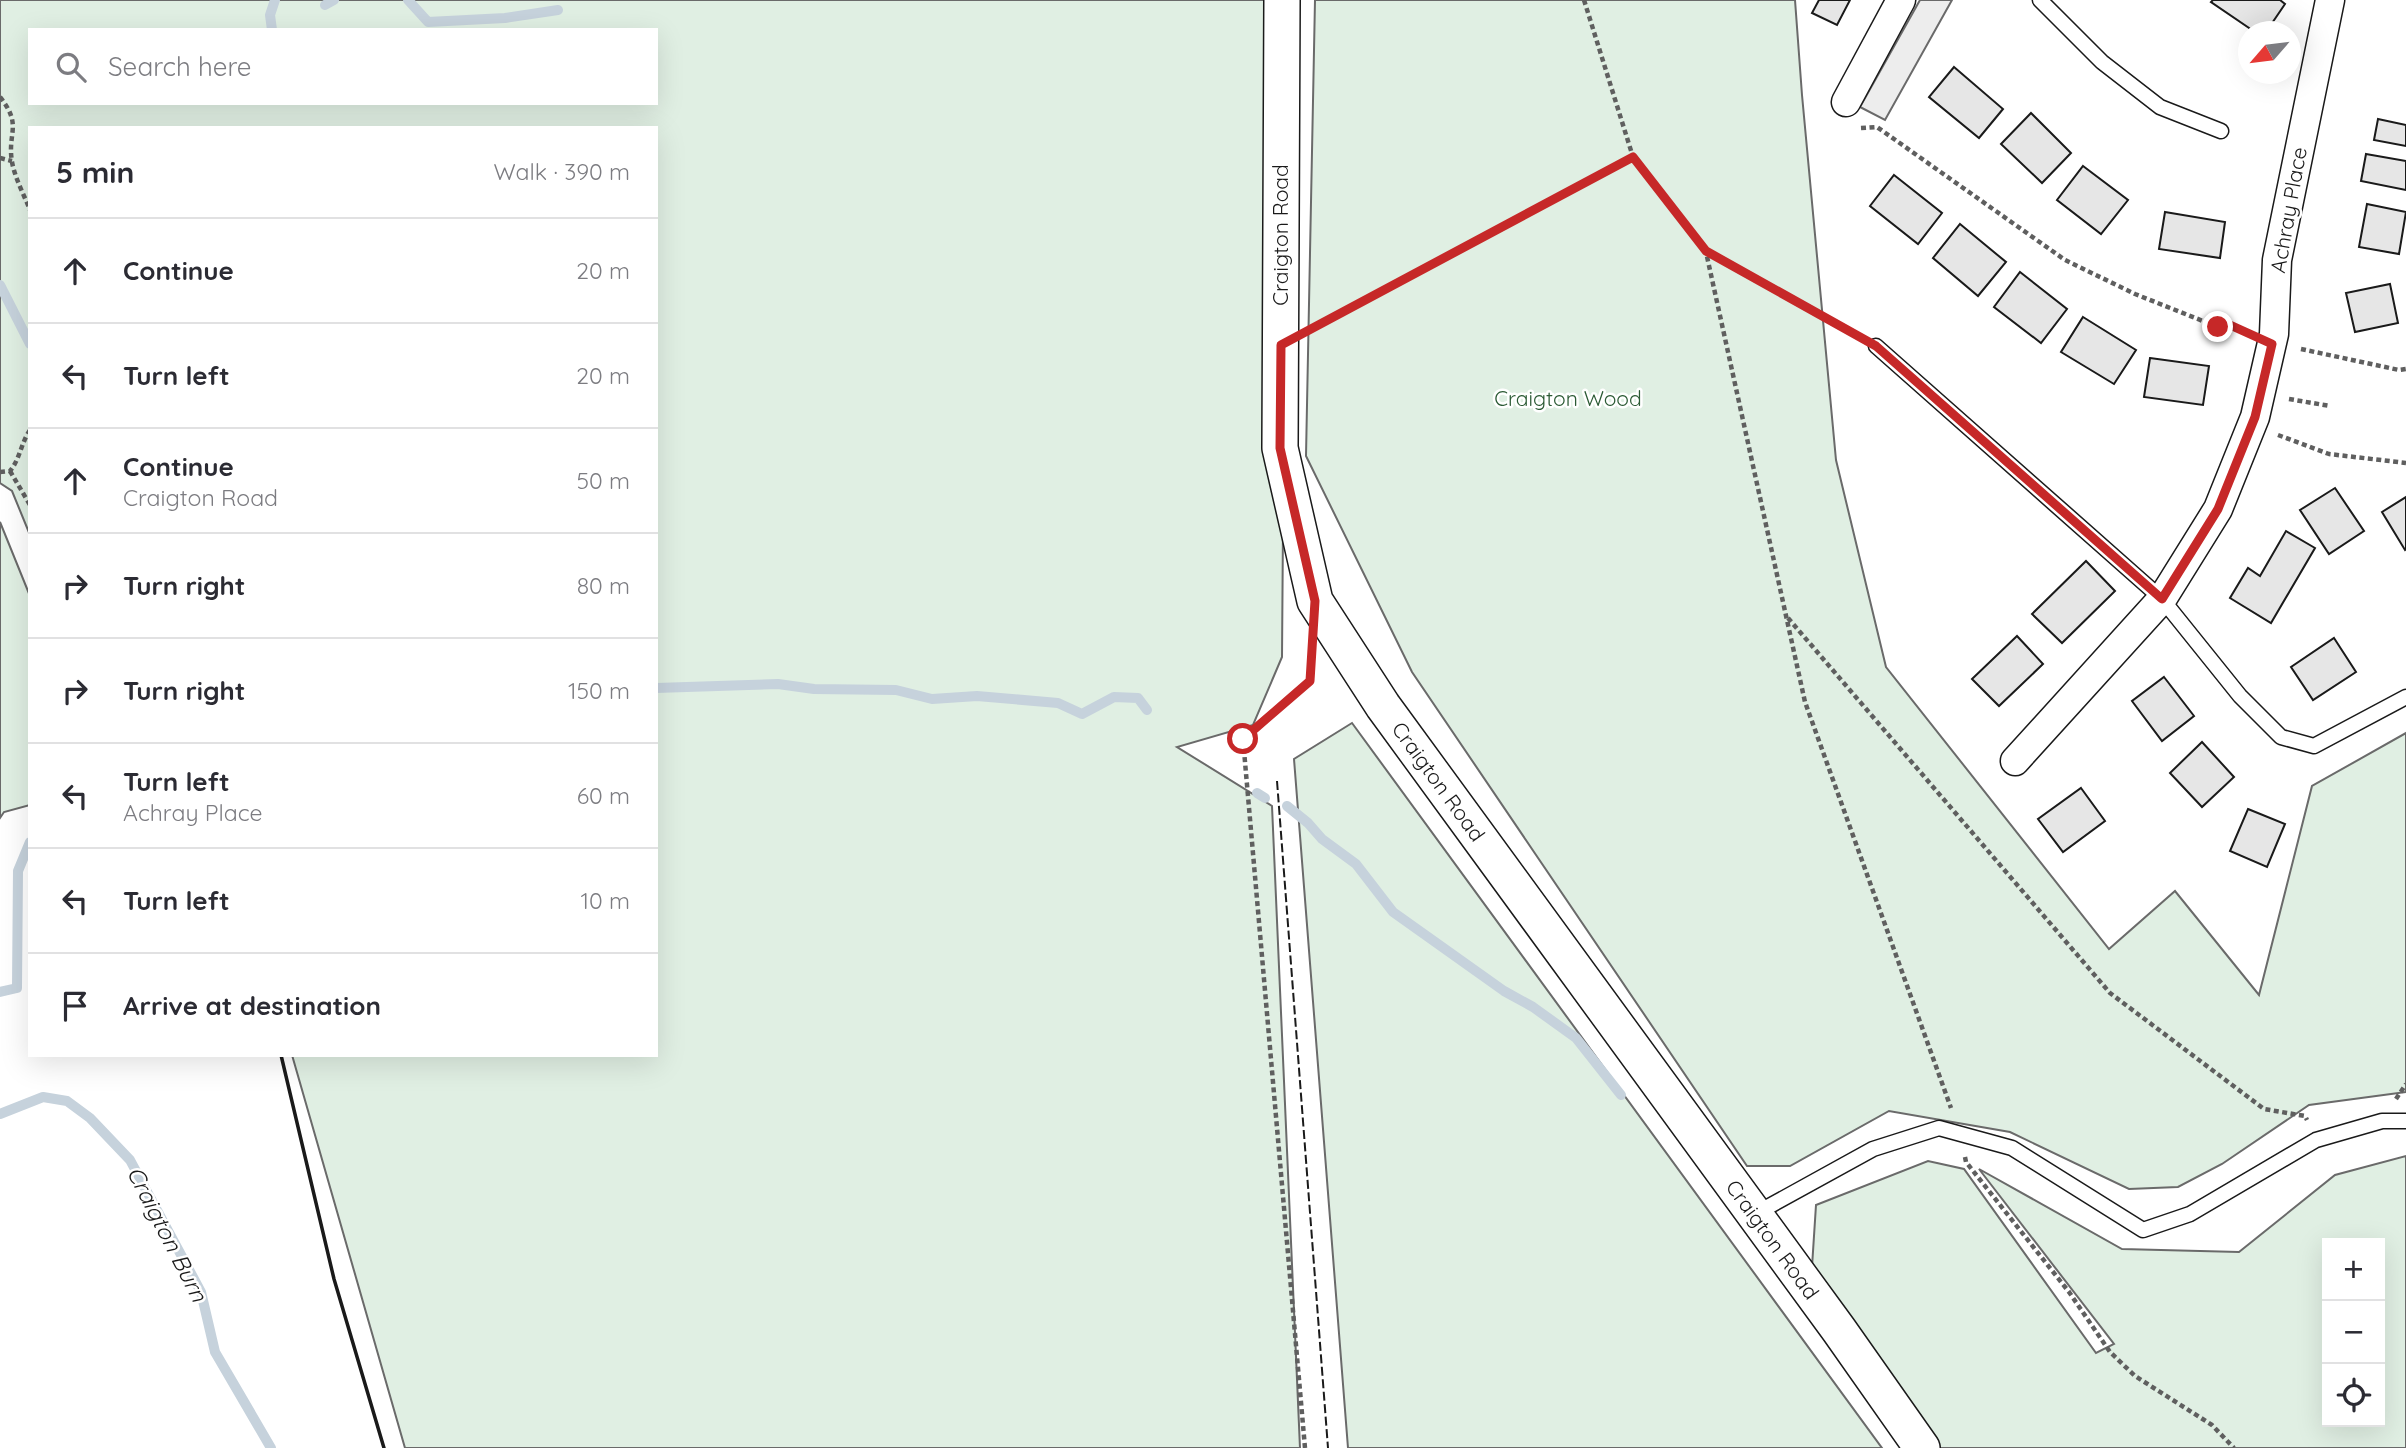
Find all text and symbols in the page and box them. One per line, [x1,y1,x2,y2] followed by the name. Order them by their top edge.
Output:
[2238,21,2301,84] north arrow
[28,28,658,105] search box
[52,48,90,86] icon: search
[108,50,252,83] text: Search here
[2264,145,2312,275] street label: Achray Place
[56,153,134,191] text: 5 min
[494,157,630,186] text: Walk · 390 m
[1267,164,1293,306] street label: Craigton Road
[56,252,94,290] icon: ahead
[123,254,234,287] text: Continue
[576,256,630,285] text: 20 m
[2202,311,2233,342] route end
[56,357,94,395] icon: left
[123,359,230,392] text: Turn left
[576,361,630,390] text: 20 m
[1494,385,1642,411] park label: Craigton Wood
[123,450,234,483] text: Continue
[56,462,94,500] icon: ahead
[577,466,630,495] text: 50 m
[123,483,278,512] text: Craigton Road
[56,567,94,605] icon: right
[123,569,245,602] text: Turn right
[577,571,630,600] text: 80 m
[56,672,94,710] icon: right
[123,674,245,707] text: Turn right
[568,676,630,705] text: 150 m
[1387,717,1491,846] street label: Craigton Road
[1227,723,1258,754] route start
[123,765,230,798] text: Turn left
[56,777,94,815] icon: left
[577,781,630,810] text: 60 m
[123,798,263,827] text: Achray Place
[56,882,94,920] icon: left
[123,884,230,917] text: Turn left
[581,886,630,915] text: 10 m
[56,987,94,1025] icon: arrive
[123,989,381,1022] text: Arrive at destination
[121,1161,214,1307] water label: Craigton Burn
[1721,1175,1825,1304] street label: Craigton Road
[2322,1238,2385,1427] map controls
[2322,1238,2385,1301] button: +
[2322,1301,2385,1364] button: −
[2322,1364,2385,1427] button: locate

